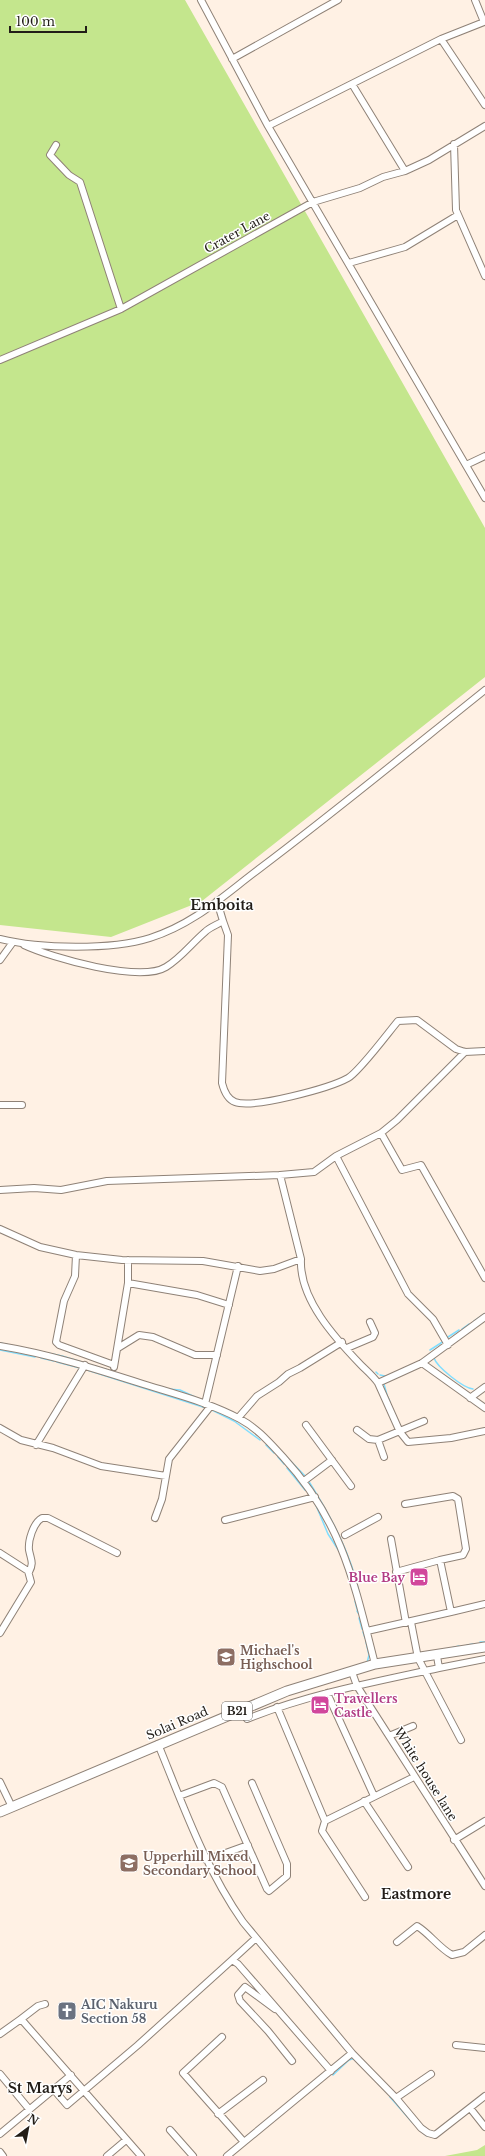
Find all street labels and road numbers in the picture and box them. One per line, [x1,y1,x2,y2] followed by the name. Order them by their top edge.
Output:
[202,208,273,256] street label: Crater Lane
[222,1702,252,1720] road number: B21
[144,1703,210,1743] street label: Solai Road
[391,1724,461,1824] street label: White house lane

